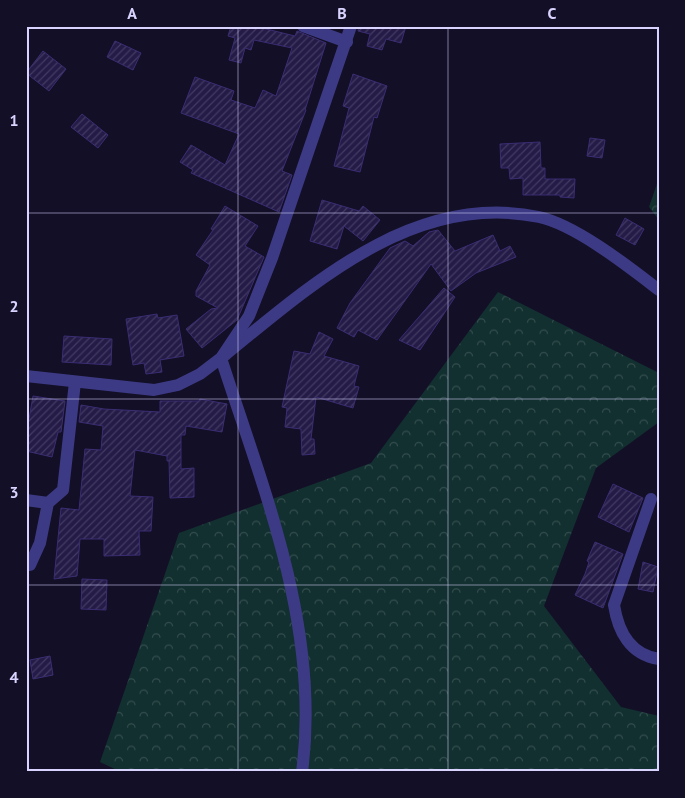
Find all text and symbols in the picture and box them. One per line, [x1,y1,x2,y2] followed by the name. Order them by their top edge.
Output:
[127,3,137,23] text: A
[337,3,347,23] text: B
[548,3,557,23] text: C
[9,110,19,130] text: 1
[9,296,19,316] text: 2
[9,482,19,502] text: 3
[9,667,19,687] text: 4

